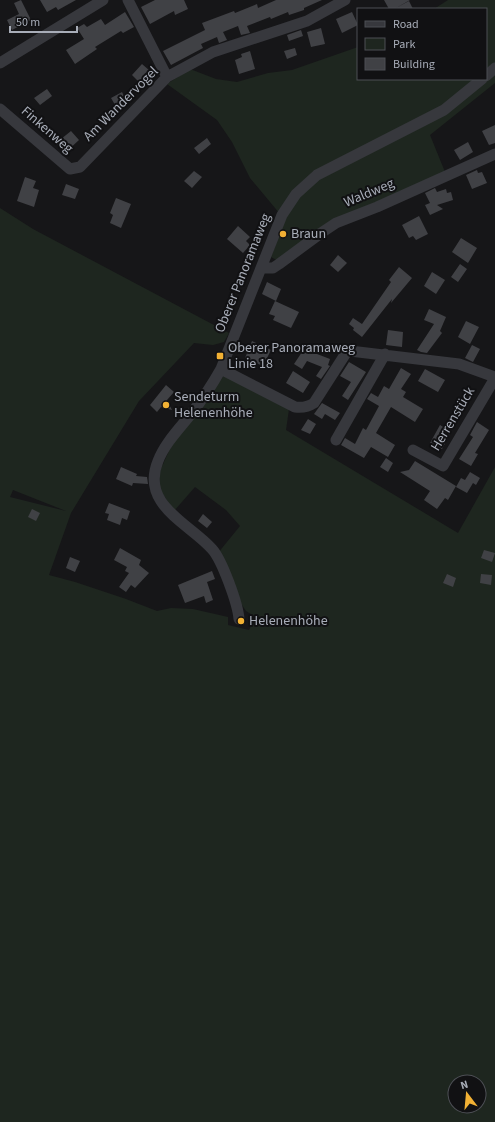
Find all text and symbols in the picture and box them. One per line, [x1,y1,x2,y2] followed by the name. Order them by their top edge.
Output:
[10,8,77,34] scale bar
[357,8,487,80] legend
[16,14,40,31] text: 50 m
[393,16,419,33] text: Road
[393,36,415,53] text: Park
[393,56,435,73] text: Building
[79,62,163,146] street label: Am Wandervogel
[17,102,77,158] street label: Finkenweg
[341,173,397,213] street label: Waldweg
[210,210,276,336] street label: Oberer Panoramaweg
[291,224,326,244] place label: Braun
[278,229,288,239] marker: Braun
[228,338,355,374] place label: Oberer Panoramaweg Linie 18
[215,351,225,361] marker: Oberer Panoramaweg Linie 18
[426,383,480,455] street label: Herrenstück
[174,387,253,423] place label: Sendeturm Helenenhöhe
[161,400,171,410] marker: Sendeturm Helenenhöhe
[249,611,328,631] place label: Helenenhöhe
[236,616,246,626] marker: Helenenhöhe
[447,1074,487,1114] north arrow
[459,1077,470,1093] text: N

